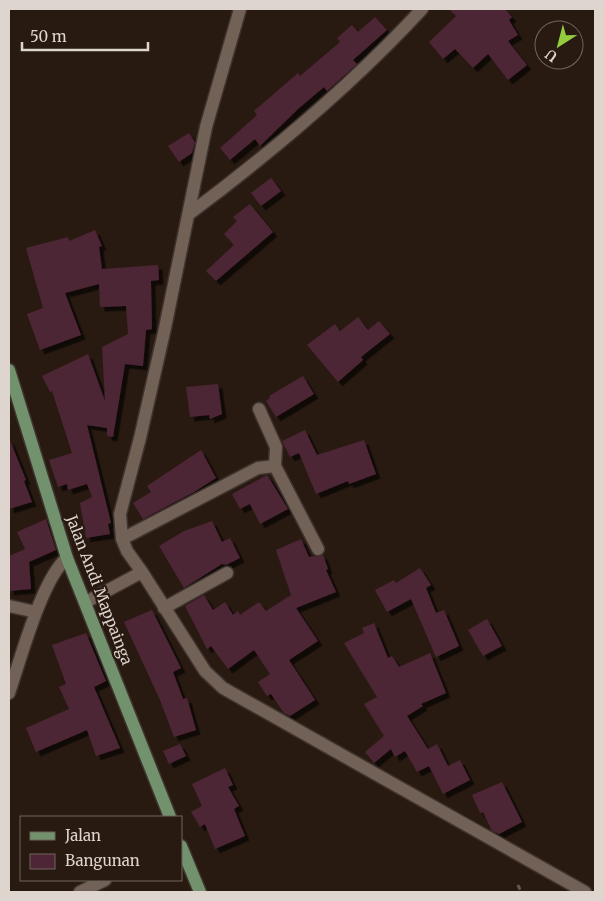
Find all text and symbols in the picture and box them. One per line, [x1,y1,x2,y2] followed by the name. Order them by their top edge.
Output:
[22,20,149,52] scale bar
[534,20,584,70] north arrow
[30,27,67,46] text: 50 m
[541,45,561,66] text: U
[62,511,137,667] street label: Jalan Andi Mappainga
[20,816,182,881] legend
[64,826,101,845] text: Jalan
[65,851,140,870] text: Bangunan

